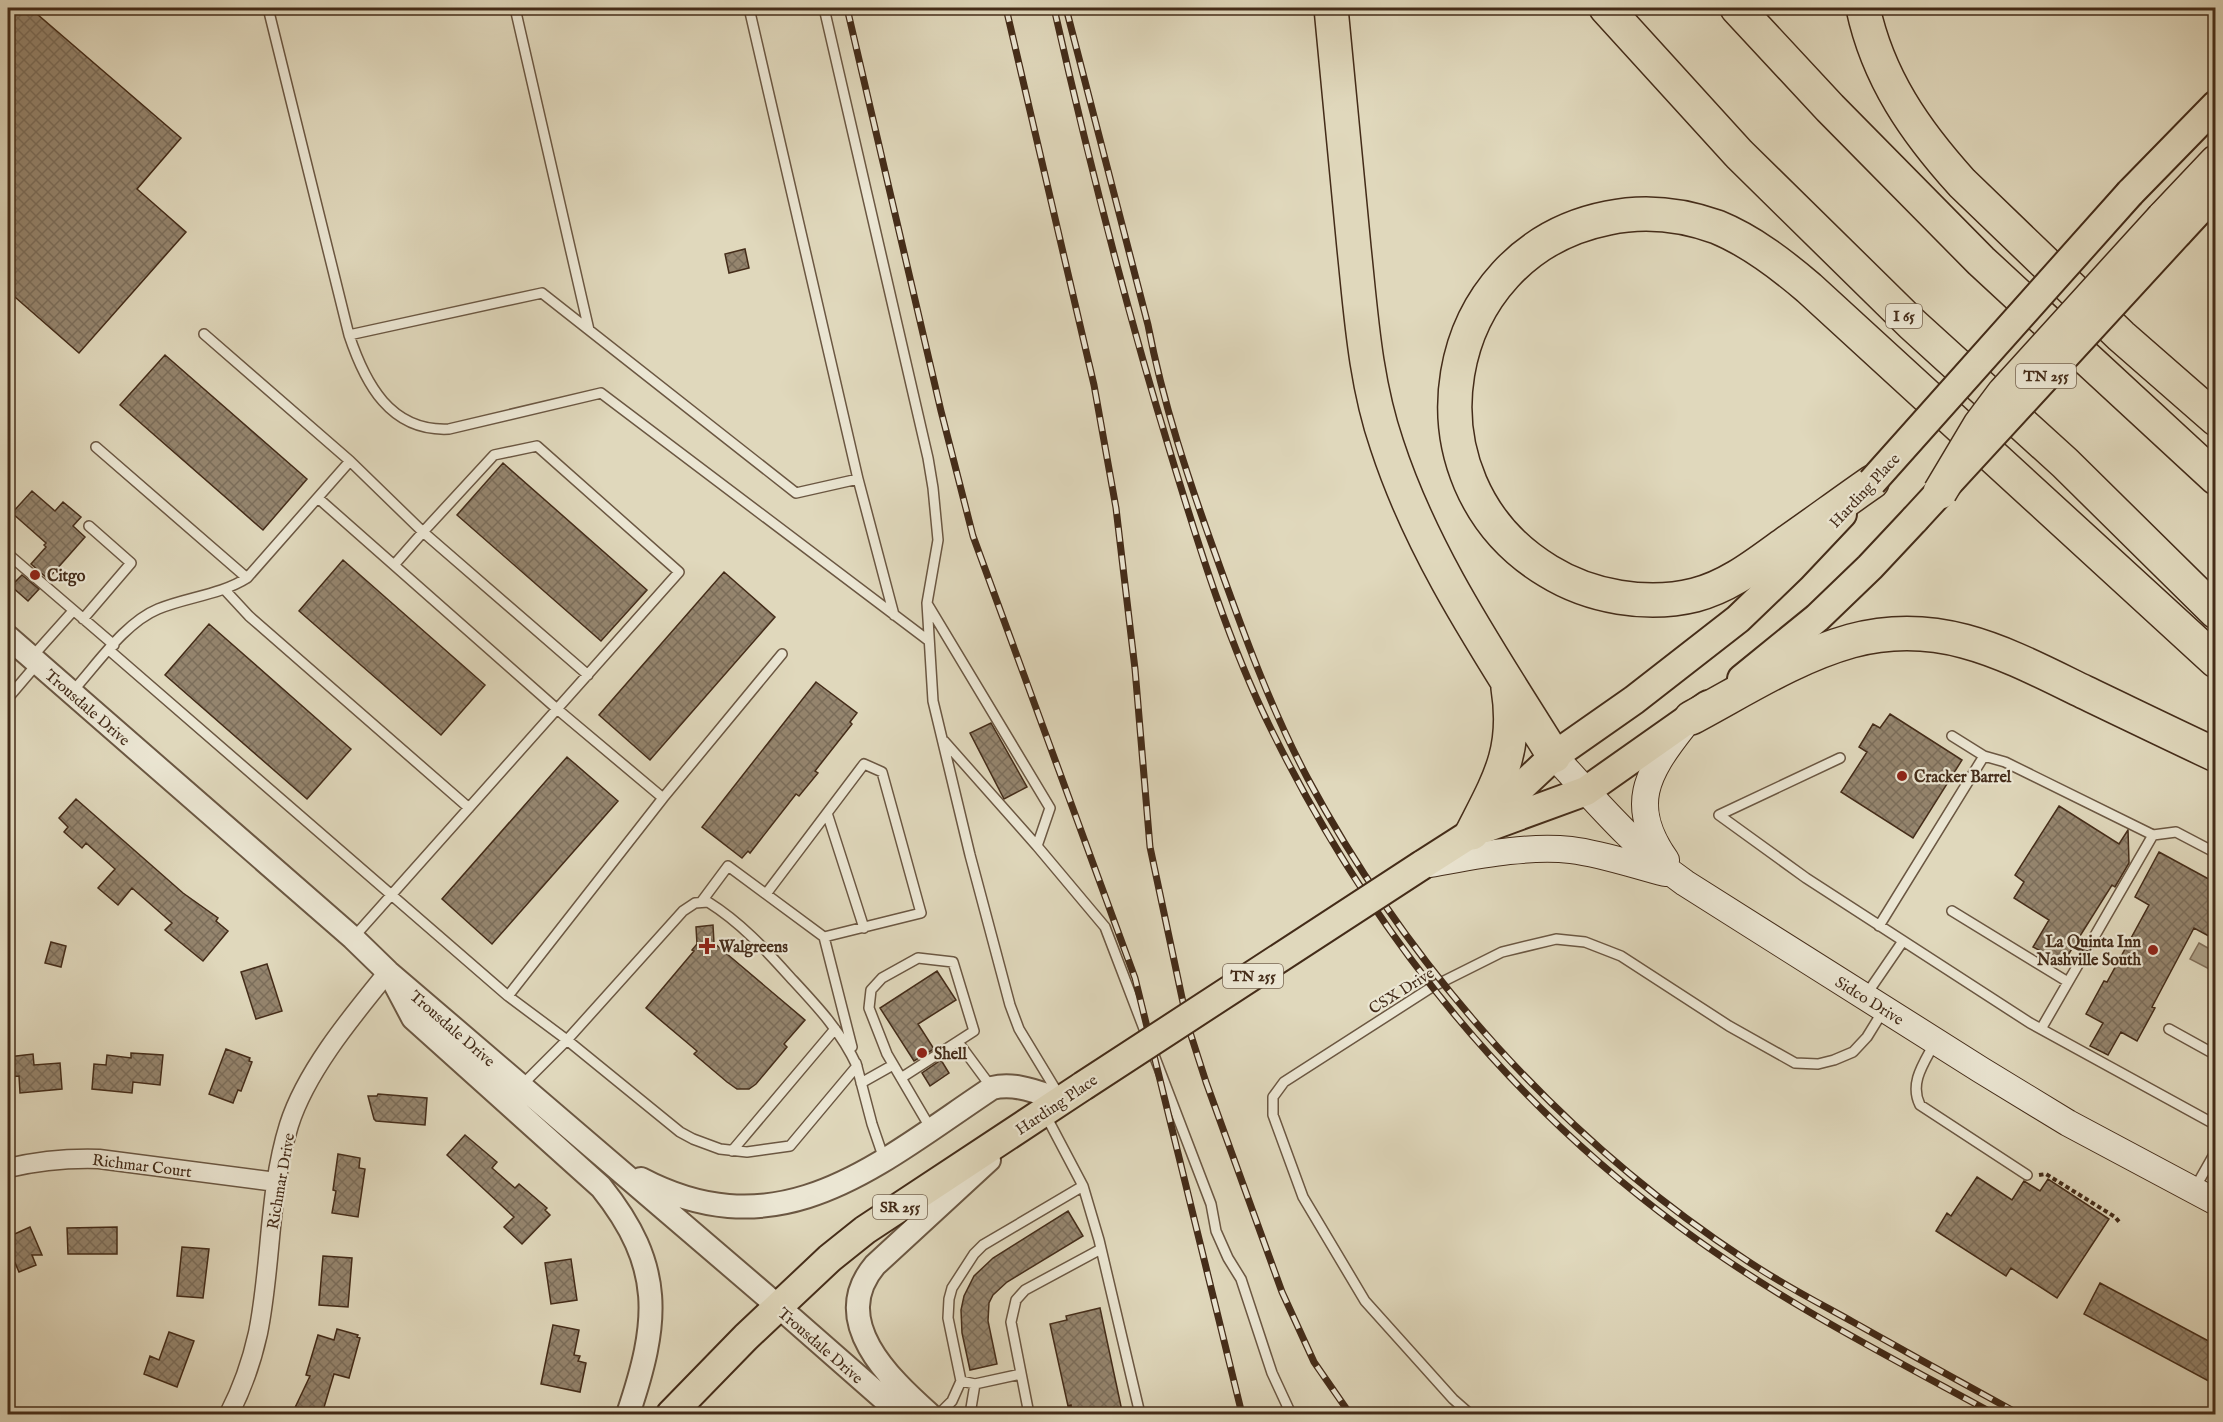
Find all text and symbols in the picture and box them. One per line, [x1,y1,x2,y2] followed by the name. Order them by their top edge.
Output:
[1886,304,1922,328] road number: I 65
[2016,364,2076,388] road number: TN 255
[1826,450,1905,533] street label: Harding Place
[47,567,86,587] place label: Citgo
[28,568,42,582] marker: Citgo
[40,666,133,751] street label: Trousdale Drive
[1914,768,2012,788] place label: Cracker Barrel
[1895,769,1909,783] marker: Cracker Barrel
[2036,933,2141,971] place label: La Quinta Inn Nashville South
[718,938,788,958] place label: Walgreens
[700,939,714,953] marker: Walgreens
[2146,943,2160,957] marker: La Quinta Inn Nashville South
[1223,964,1283,988] road number: TN 255
[1366,964,1438,1020] street label: CSX Drive
[1831,973,1907,1031] street label: Sidco Drive
[405,987,498,1072] street label: Trousdale Drive
[934,1045,967,1065] place label: Shell
[915,1046,929,1060] marker: Shell
[1012,1071,1102,1140] street label: Harding Place
[264,1132,300,1231] street label: Richmar Drive
[91,1151,193,1183] street label: Richmar Court
[873,1195,927,1219] road number: SR 255
[773,1304,866,1389] street label: Trousdale Drive

